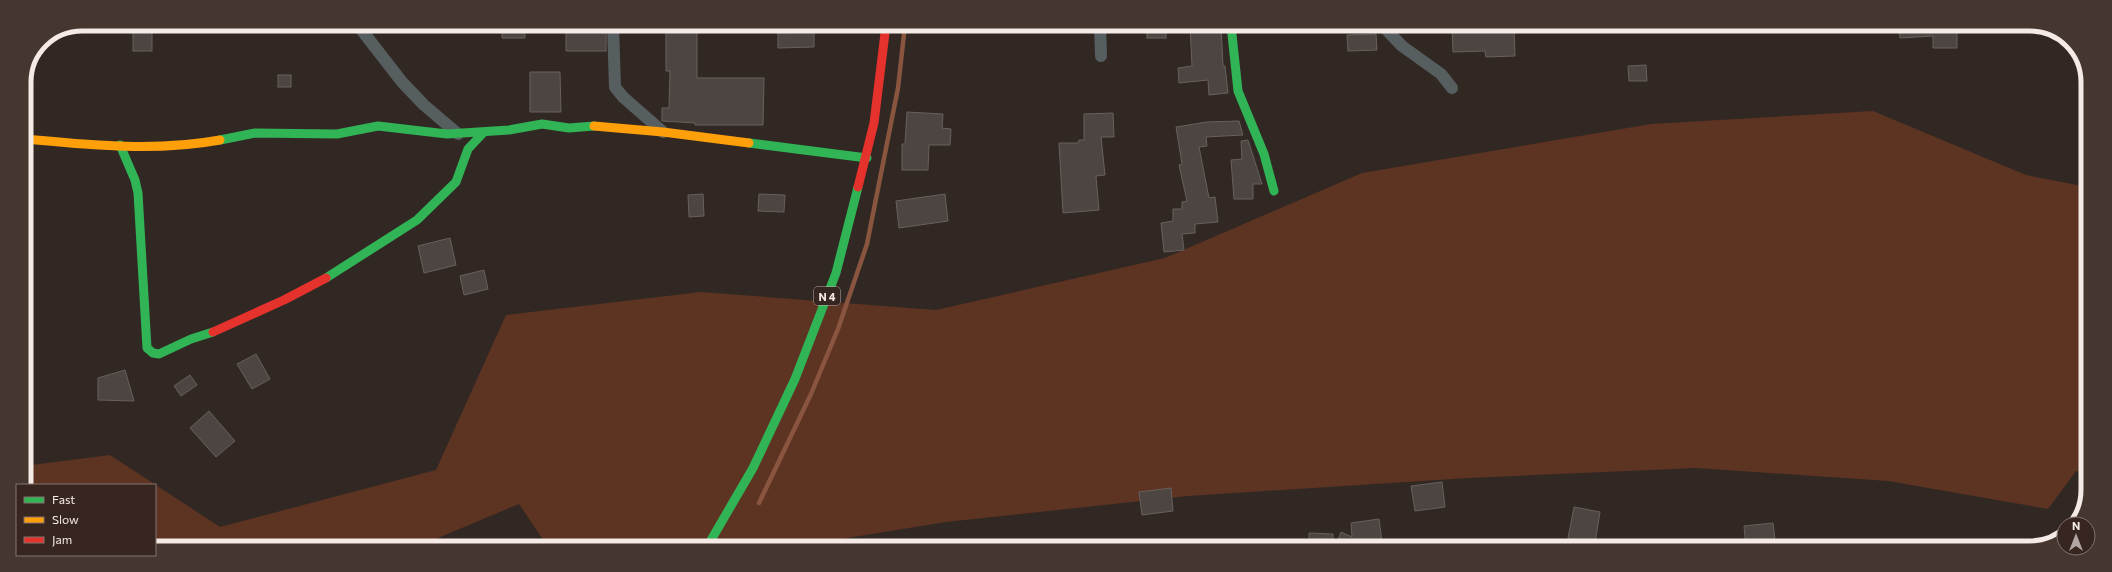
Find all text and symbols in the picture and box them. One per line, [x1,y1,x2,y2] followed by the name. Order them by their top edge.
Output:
[814,287,840,305] road number: N 4
[16,484,156,556] legend
[52,492,75,506] text: Fast
[52,512,79,526] text: Slow
[2056,516,2096,556] north arrow
[2072,519,2080,532] text: N
[52,532,72,547] text: Jam

